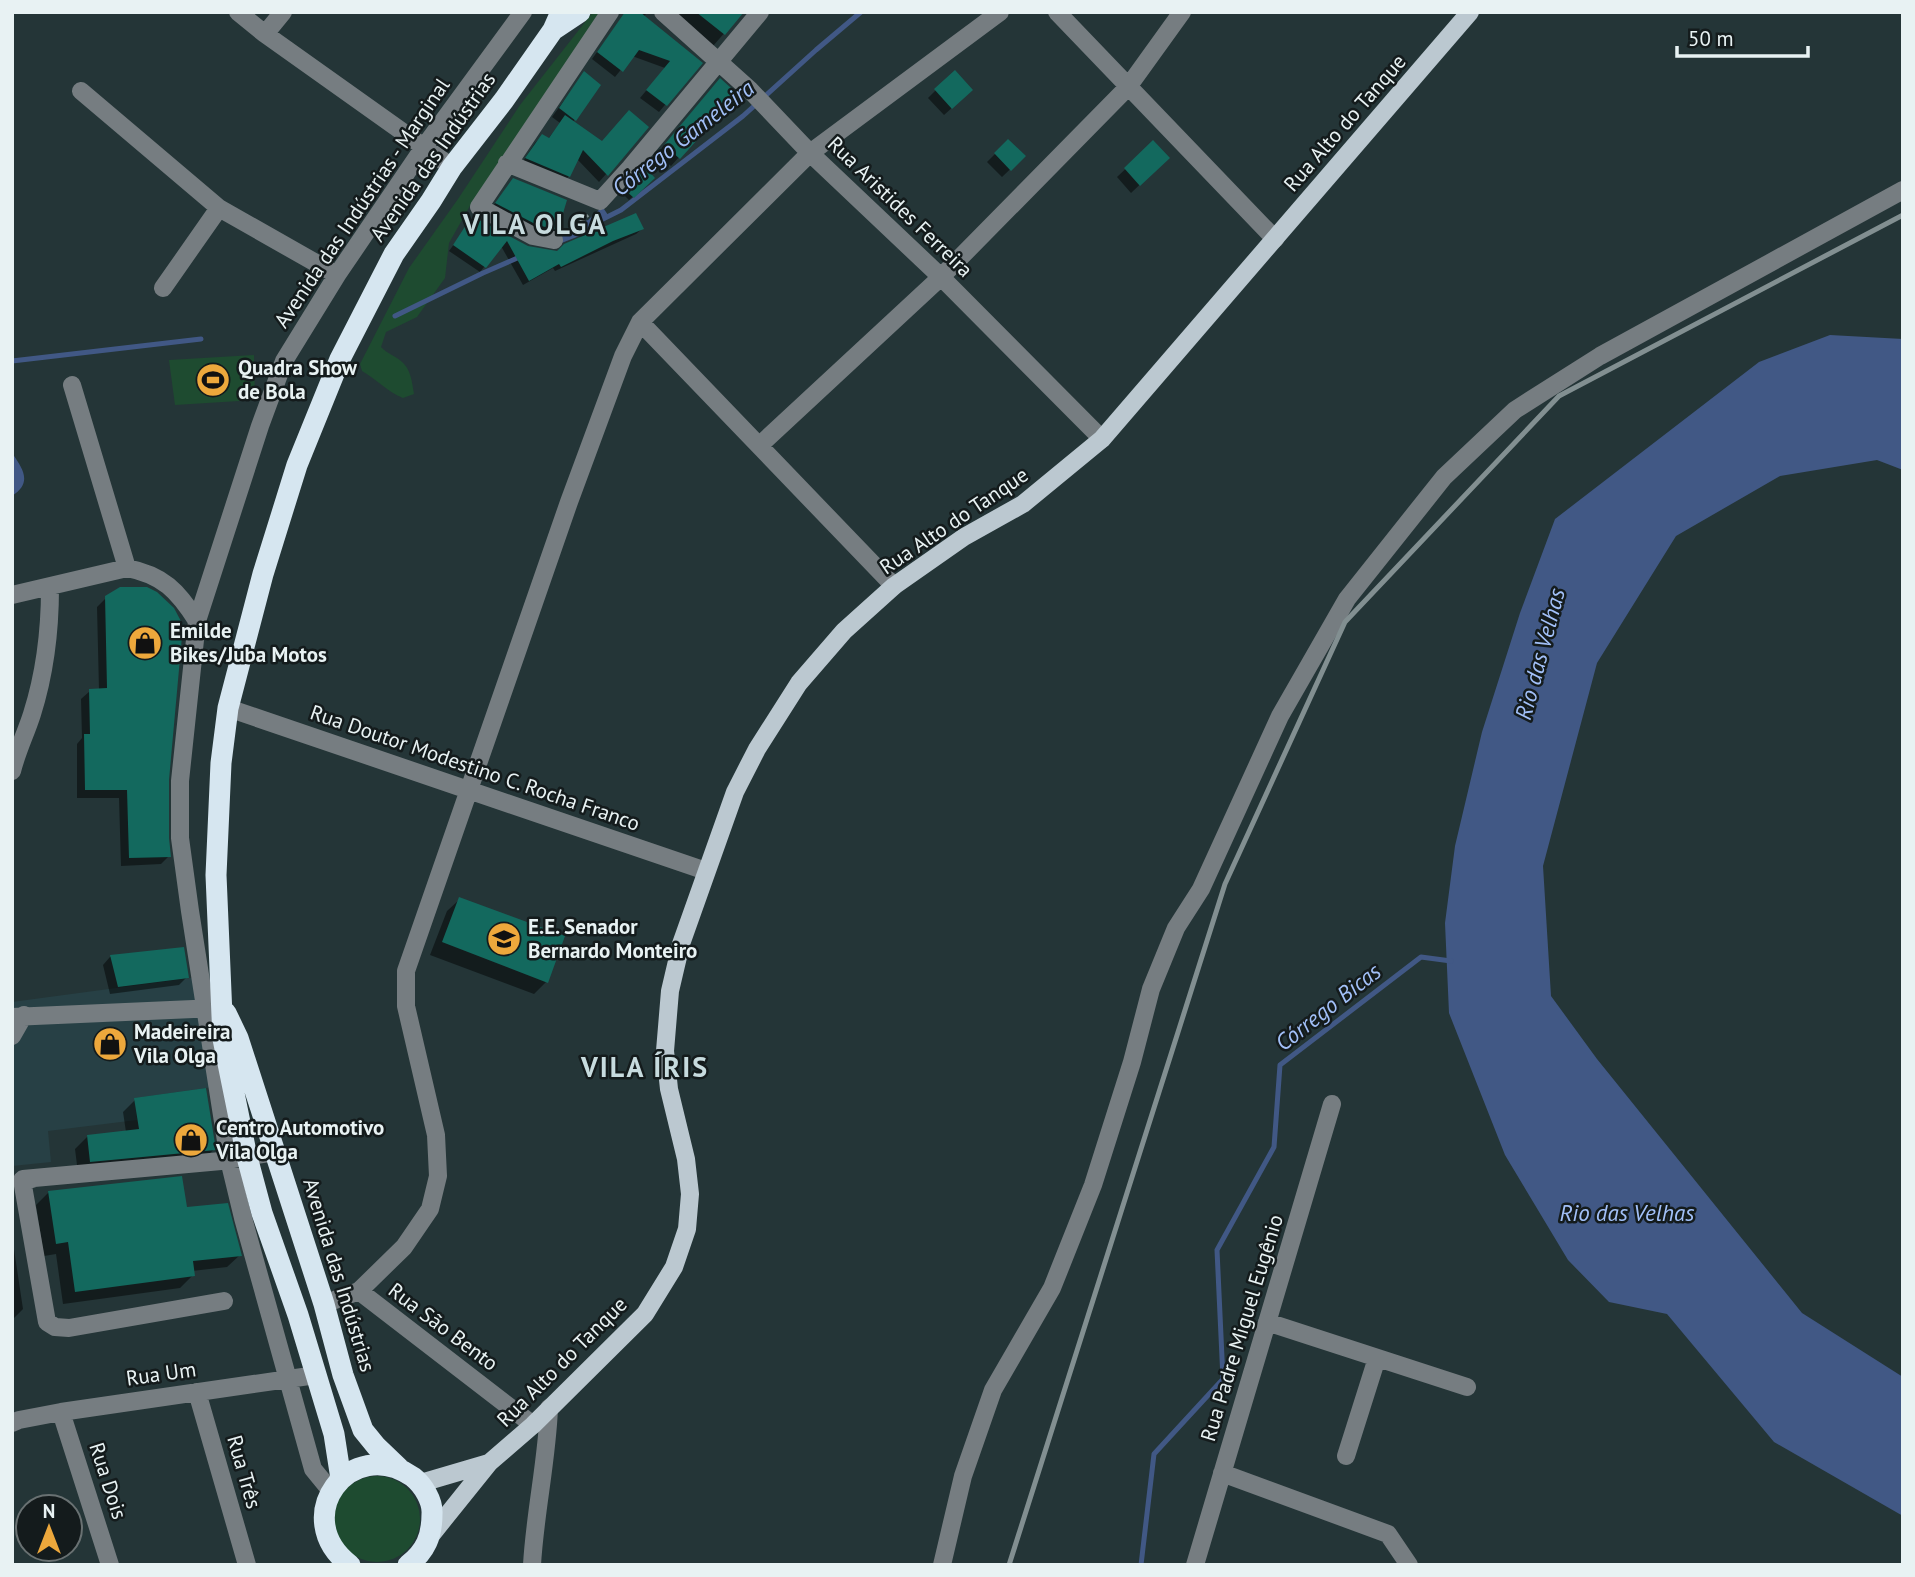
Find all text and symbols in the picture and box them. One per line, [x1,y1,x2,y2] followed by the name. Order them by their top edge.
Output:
[1677,14,1808,58] scale bar
[1688,25,1734,52] text: 50 m
[1278,48,1412,197] street label: Rua Alto do Tanque
[364,67,501,247] street label: Avenida das Indústrias
[268,73,455,333] street label: Avenida das Indústrias - Marginal
[606,73,760,202] water label: Córrego Gameleira
[822,130,979,283] street label: Rua Aristides Ferreira
[462,205,607,242] district label: VILA OLGA
[238,354,358,405] place label: Quadra Show de Bola
[194,361,232,399] sports icon: Quadra Show de Bola
[874,461,1033,580] street label: Rua Alto do Tanque
[1508,584,1571,723] water label: Rio das Velhas
[170,617,327,668] place label: Emilde Bikes/Juba Motos
[126,624,164,662] shop icon: Emilde Bikes/Juba Motos
[307,698,644,837] street label: Rua Doutor Modestino C. Rocha Franco
[528,913,697,964] place label: E.E. Senador Bernardo Monteiro
[485,920,523,958] school or university icon: E.E. Senador Bernardo Monteiro
[1269,956,1387,1057] water label: Córrego Bicas
[133,1018,230,1069] place label: Madeireira Vila Olga
[91,1025,129,1063] shop icon: Madeireira Vila Olga
[580,1048,709,1085] district label: VILA ÍRIS
[215,1114,384,1165] place label: Centro Automotivo Vila Olga
[172,1121,210,1159] shop icon: Centro Automotivo Vila Olga
[297,1175,382,1375] street label: Avenida das Indústrias
[1560,1198,1695,1227] water label: Rio das Velhas
[1194,1211,1289,1445] street label: Rua Padre Miguel Eugênio
[383,1277,504,1377] street label: Rua São Bento
[491,1291,632,1432] street label: Rua Alto do Tanque
[124,1355,198,1392] street label: Rua Um
[221,1432,268,1512] street label: Rua Três
[83,1439,134,1523] street label: Rua Dois
[14,1493,84,1563] north arrow
[43,1499,55,1523] text: N

